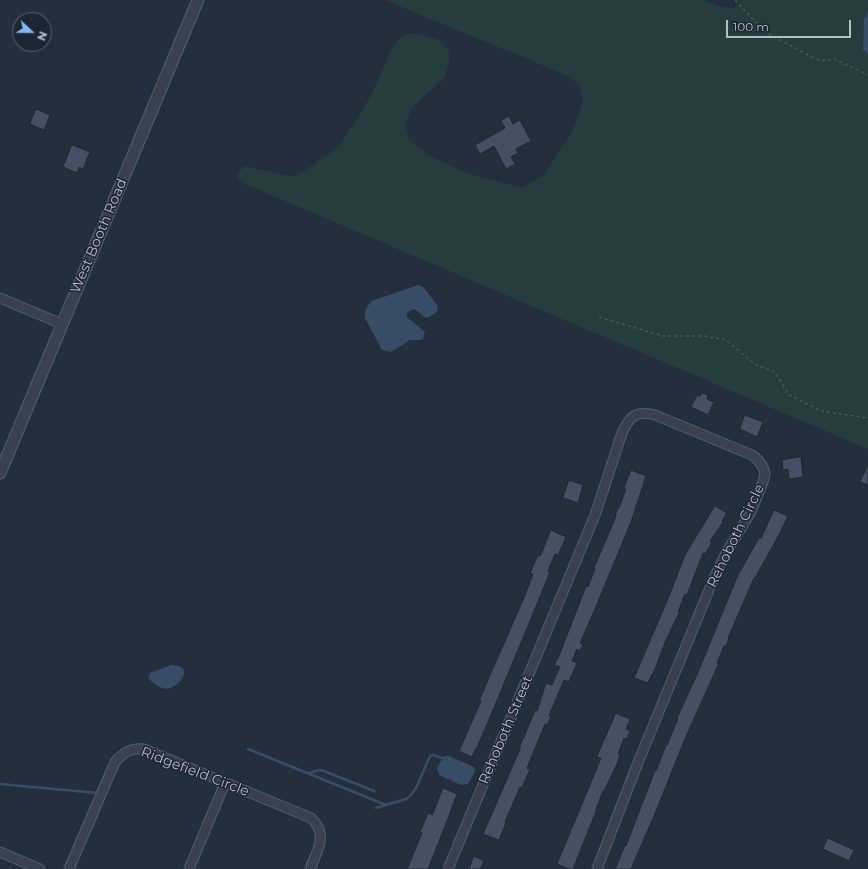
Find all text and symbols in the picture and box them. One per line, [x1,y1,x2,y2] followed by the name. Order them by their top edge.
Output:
[12,12,52,52] north arrow
[728,12,853,38] scale bar
[733,19,769,34] text: 100 m
[34,29,50,43] text: N
[67,176,131,296] street label: West Booth Road
[704,482,768,590] street label: Rehoboth Circle
[476,673,536,787] street label: Rehoboth Street
[139,744,251,800] street label: Ridgefield Circle

